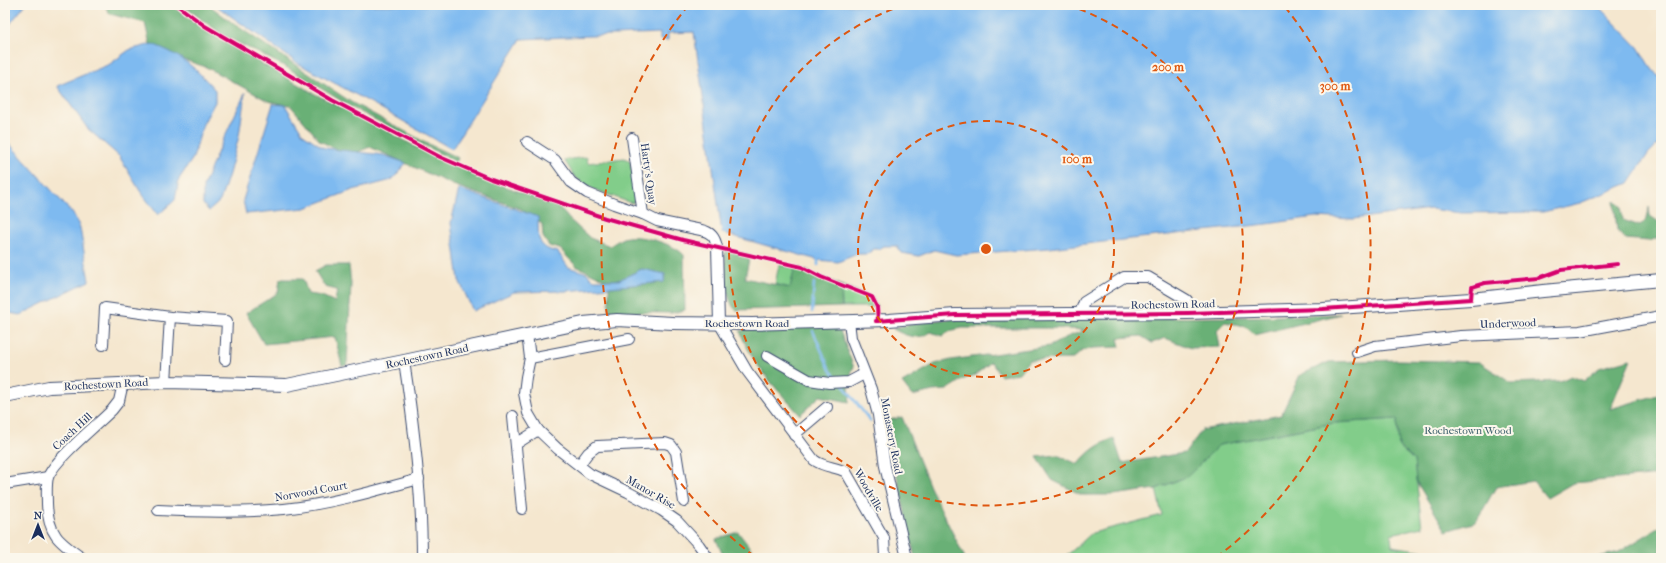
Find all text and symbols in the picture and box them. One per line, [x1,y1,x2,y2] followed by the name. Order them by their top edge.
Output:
[1152,60,1185,74] text: 200 m
[1320,79,1351,94] text: 300 m
[638,142,659,207] street label: Harty's Quay
[1062,152,1093,166] text: 100 m
[979,242,993,256] centre of rings
[1131,297,1216,312] street label: Rochestown Road
[1480,316,1537,331] street label: Underwood
[705,317,790,330] street label: Rochestown Road
[384,341,471,372] street label: Rochestown Road
[63,376,150,393] street label: Rochestown Road
[878,397,905,476] street label: Monastery Road
[50,410,95,453] street label: Coach Hill
[1424,424,1513,437] park label: Rochestown Wood
[851,466,886,514] street label: Woodville
[624,473,678,512] street label: Manor Rise
[274,479,349,504] street label: Norwood Court
[18,505,58,545] north arrow
[34,509,43,522] text: N

